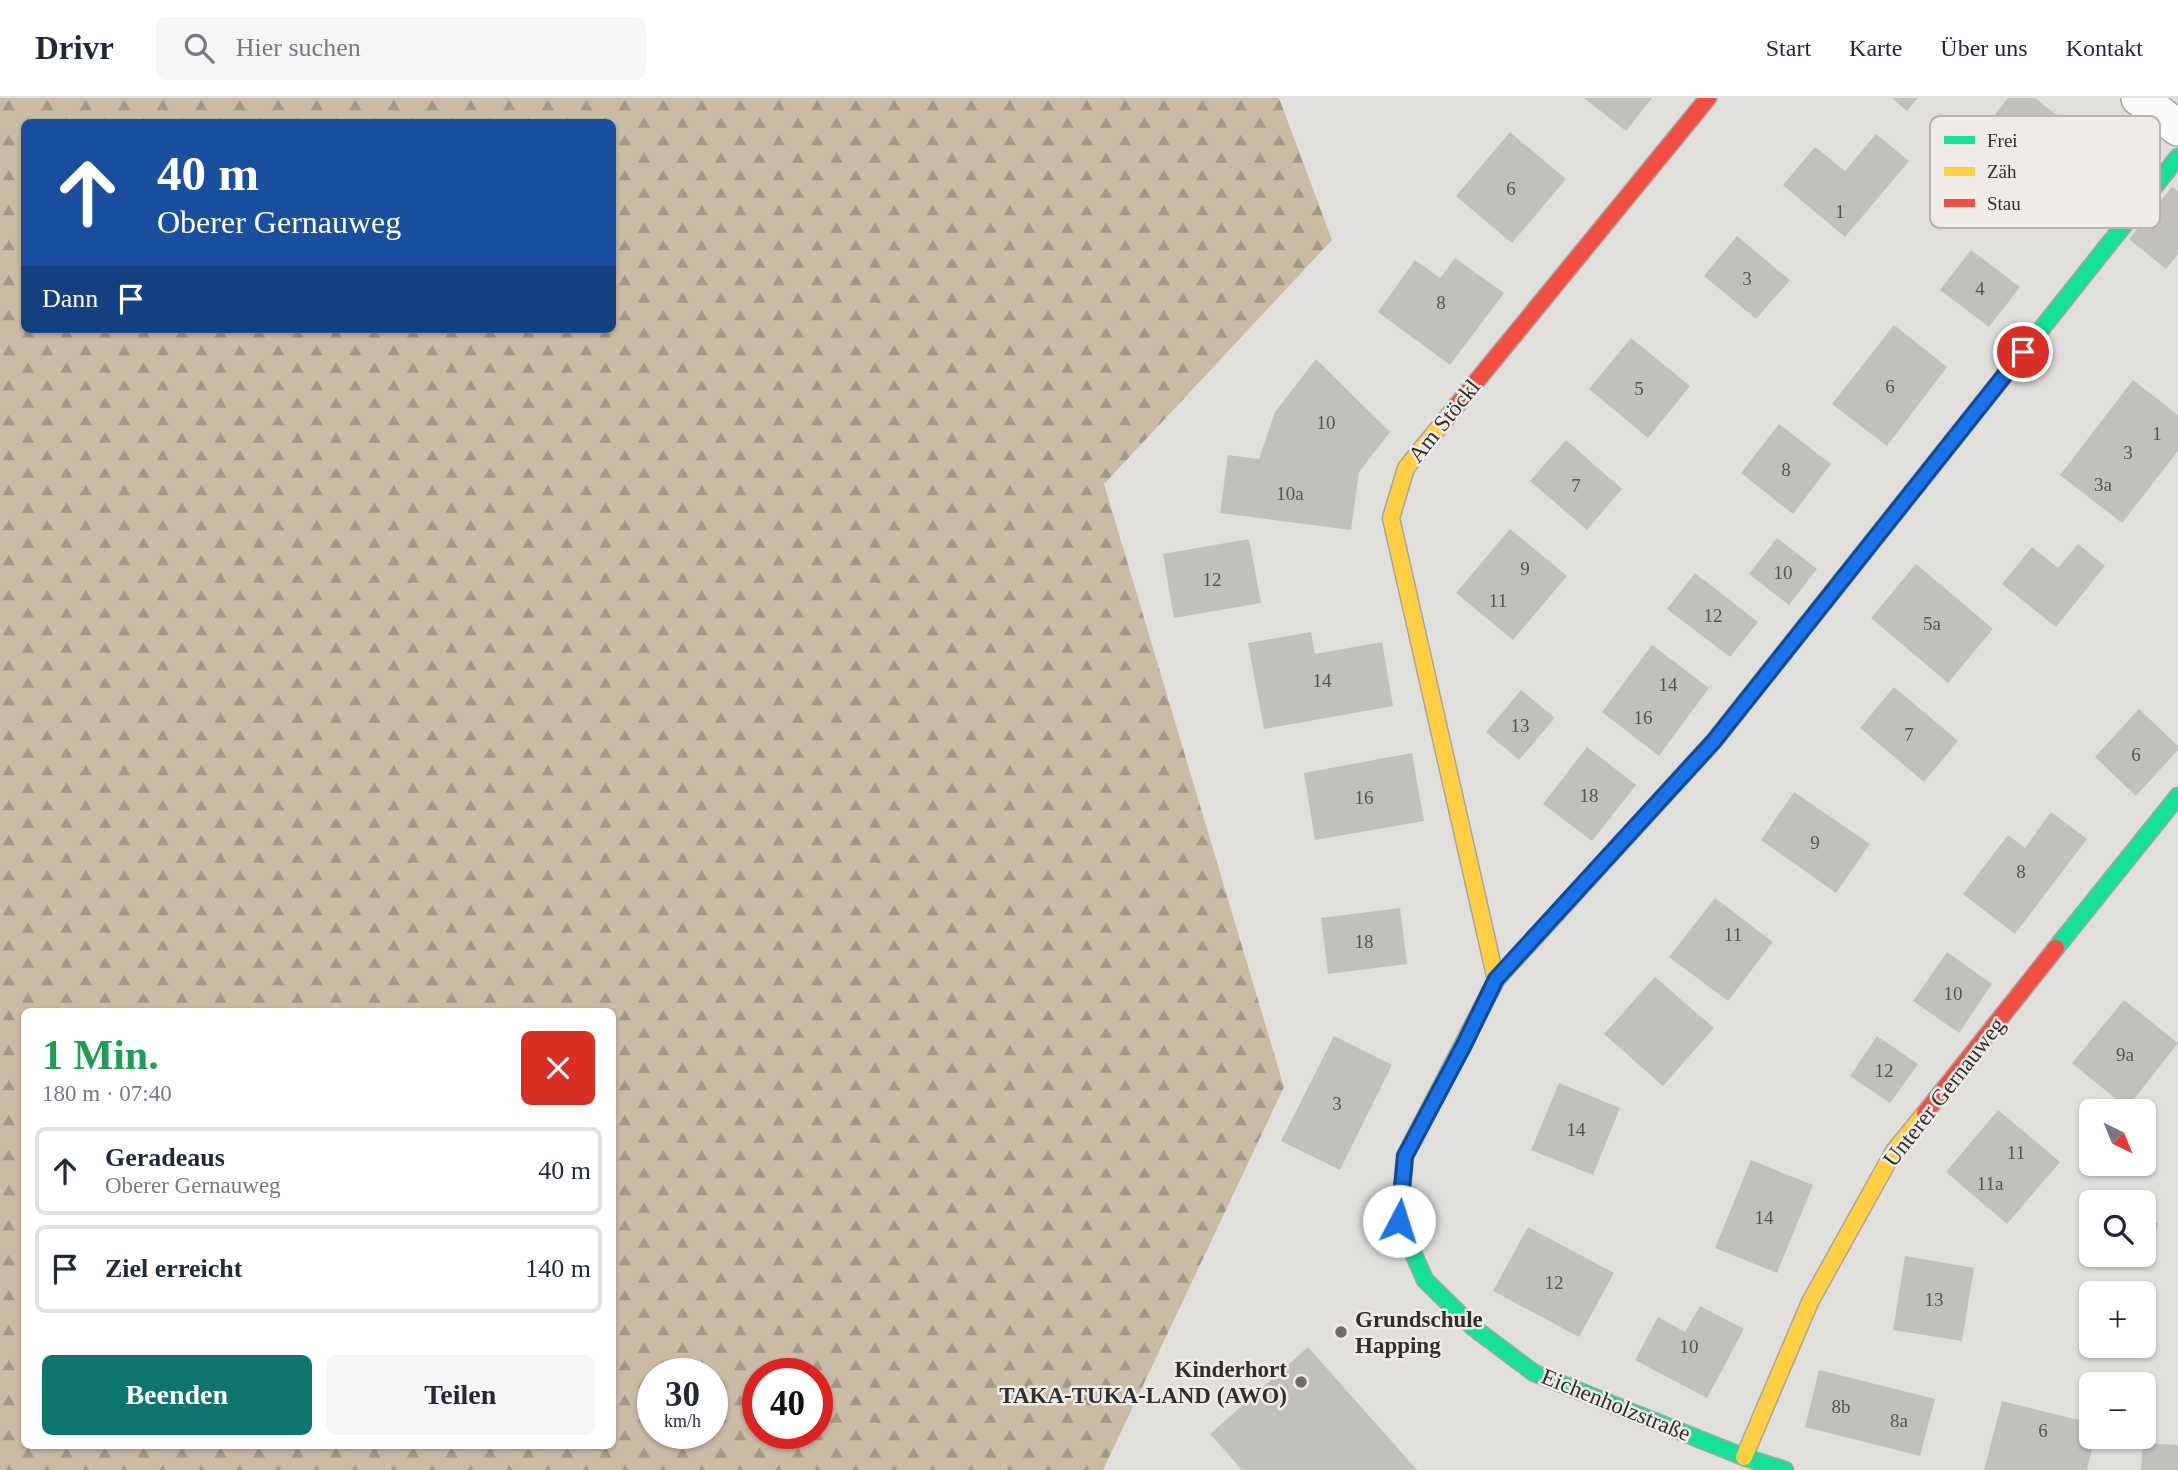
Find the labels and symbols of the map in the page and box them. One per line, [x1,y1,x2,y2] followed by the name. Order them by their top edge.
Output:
[1930,116,2160,228] legend
[1987,130,2018,151] text: Frei
[1987,161,2017,182] text: Zäh
[1506,178,1516,199] house number: 6
[1987,193,2021,214] text: Stau
[1835,201,1845,222] house number: 1
[1742,268,1752,289] house number: 3
[1975,278,1985,299] house number: 4
[1436,292,1446,313] house number: 8
[1993,322,2053,382] pin
[1403,375,1485,467] street label: Am Stöckl
[1885,376,1895,397] house number: 6
[1634,378,1644,399] house number: 5
[1317,412,1336,433] house number: 10
[2152,423,2162,444] house number: 1
[2123,442,2133,463] house number: 3
[1781,459,1791,480] house number: 8
[2094,474,2113,495] house number: 3a
[1571,475,1581,496] house number: 7
[1276,483,1304,504] house number: 10a
[1520,558,1530,579] house number: 9
[1774,562,1793,583] house number: 10
[1203,569,1222,590] house number: 12
[1489,590,1507,611] house number: 11
[1704,605,1723,626] house number: 12
[1923,613,1942,634] house number: 5a
[1313,670,1332,691] house number: 14
[1659,674,1678,695] house number: 14
[1634,707,1653,728] house number: 16
[1511,715,1530,736] house number: 13
[1904,724,1914,745] house number: 7
[2131,744,2141,765] house number: 6
[1580,785,1599,806] house number: 18
[1355,787,1374,808] house number: 16
[1810,832,1820,853] house number: 9
[2016,861,2026,882] house number: 8
[1724,924,1742,945] house number: 11
[1355,931,1374,952] house number: 18
[1944,983,1963,1004] house number: 10
[1878,1012,2010,1171] street label: Unterer Gernauweg
[2116,1044,2135,1065] house number: 9a
[1875,1060,1894,1081] house number: 12
[1332,1093,1342,1114] house number: 3
[2079,1099,2156,1176] north arrow
[1567,1119,1586,1140] house number: 14
[2007,1142,2025,1163] house number: 11
[1977,1173,2004,1194] house number: 11a
[1362,1184,1436,1258] position arrow
[1755,1207,1774,1228] house number: 14
[1545,1272,1564,1293] house number: 12
[1925,1289,1944,1310] house number: 13
[1355,1307,1483,1358] place label: Grundschule Happing
[1333,1324,1349,1340] marker: Grundschule Happing
[1680,1336,1699,1357] house number: 10
[999,1357,1287,1408] place label: Kinderhort TAKA-TUKA-LAND (AWO)
[742,1358,833,1449] speed limit sign: 40
[1538,1364,1694,1446] street label: Eichenholzstraße
[1293,1374,1309,1390] marker: Kinderhort TAKA-TUKA-LAND (AWO)
[1832,1396,1851,1417] house number: 8b
[1890,1410,1909,1431] house number: 8a
[2038,1420,2048,1441] house number: 6

